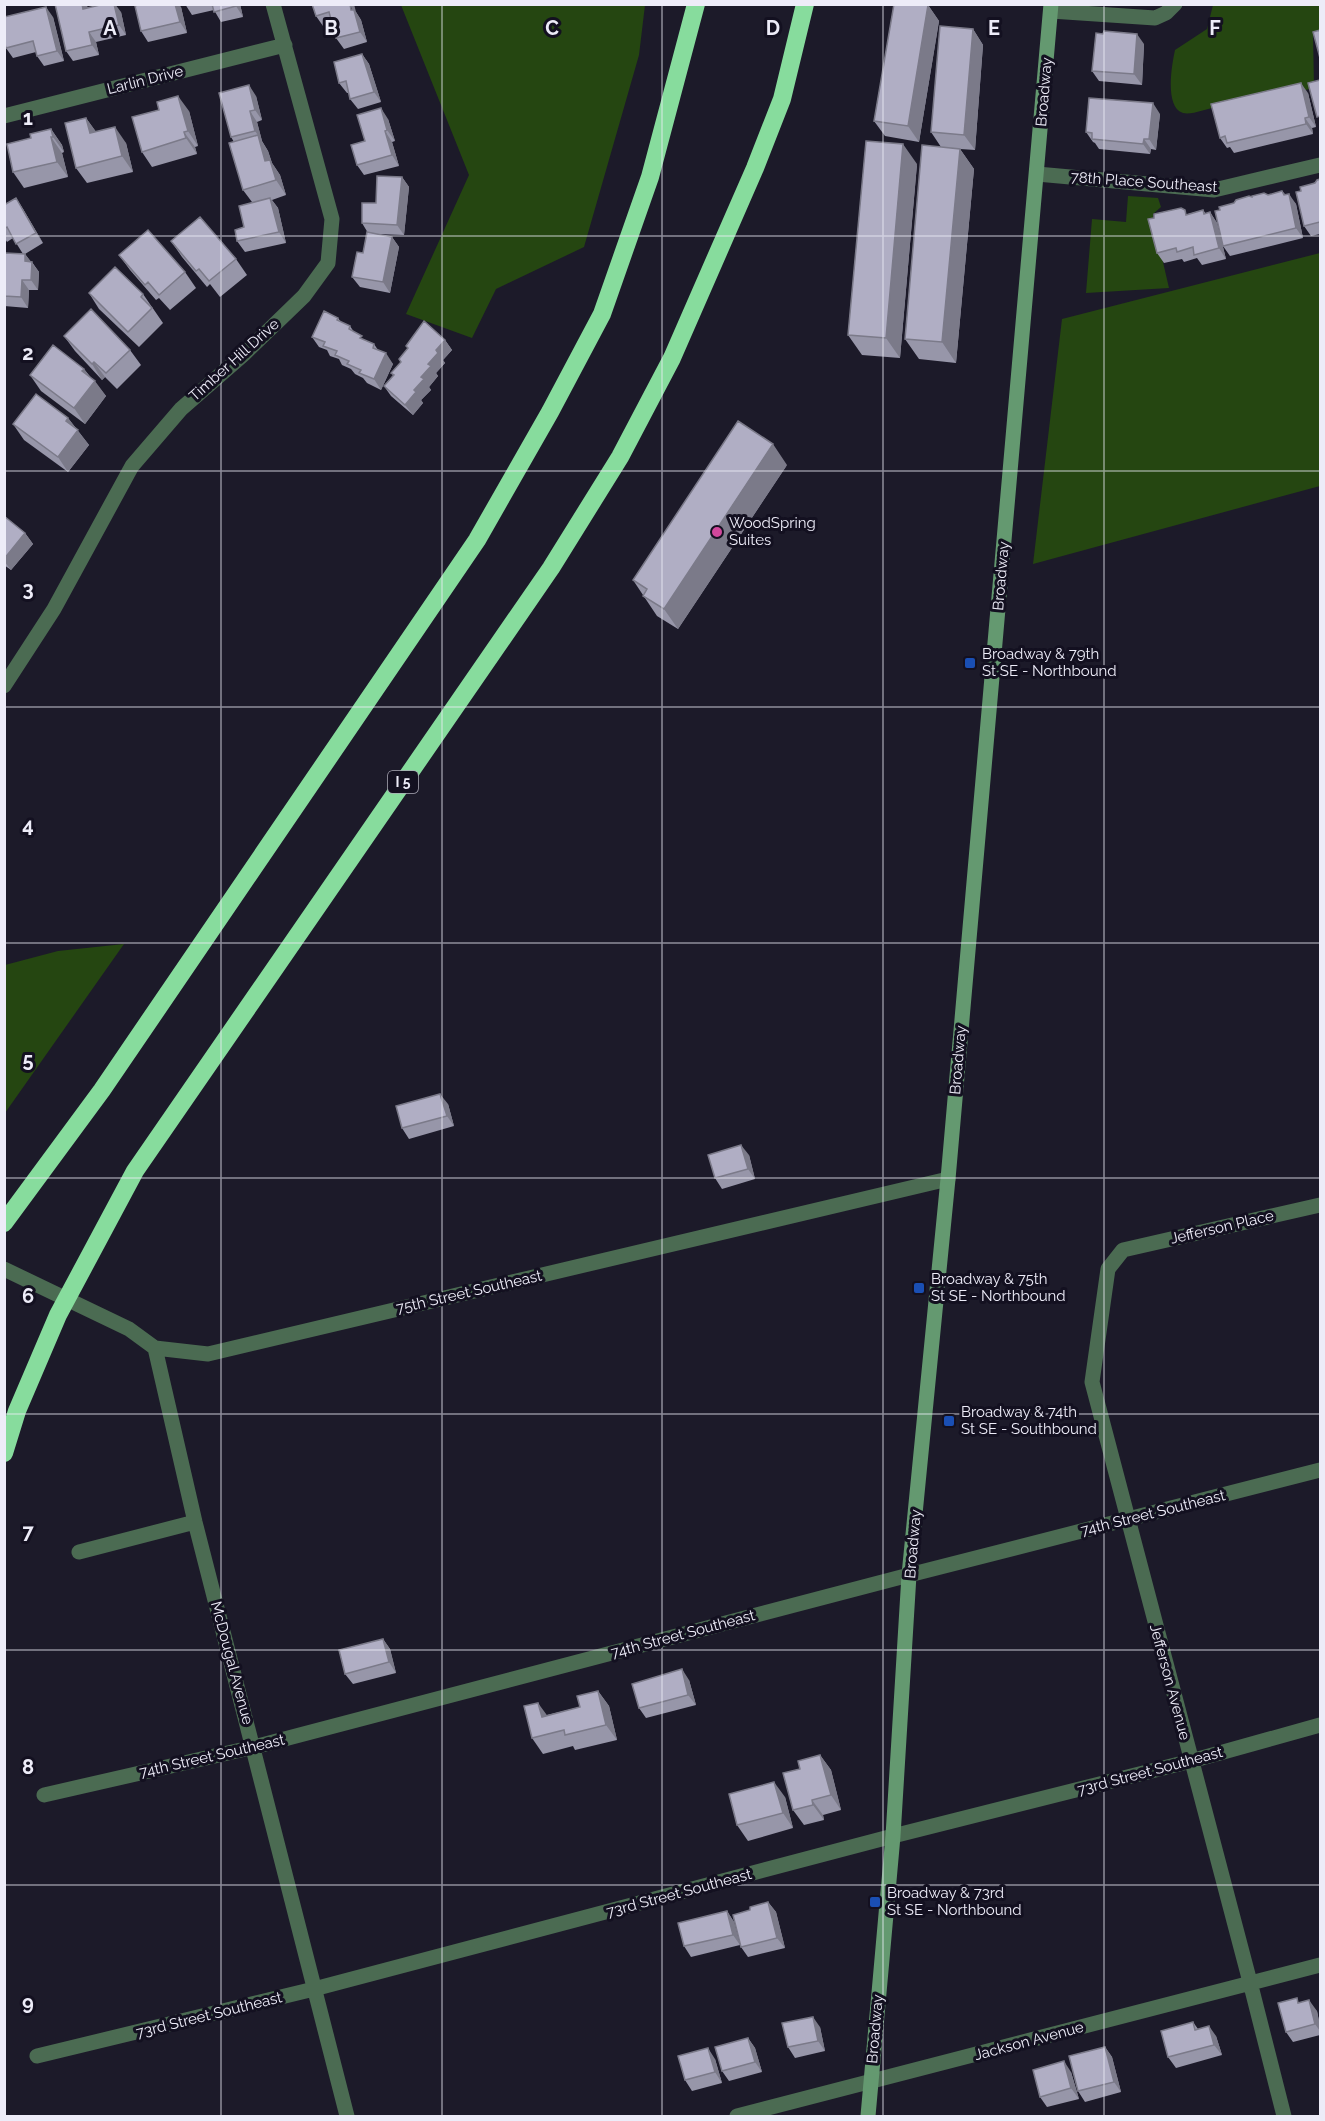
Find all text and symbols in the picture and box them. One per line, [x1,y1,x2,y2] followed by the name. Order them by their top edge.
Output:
[103,16,117,40] text: A
[324,16,338,40] text: B
[545,16,559,40] text: C
[766,16,780,40] text: D
[988,16,1000,40] text: E
[1209,16,1221,40] text: F
[1032,57,1056,127] street label: Broadway
[105,62,185,98] street label: Larlin Drive
[23,106,33,130] text: 1
[1070,168,1218,196] street label: 78th Place Southeast
[185,315,283,405] street label: Timber Hill Drive
[22,341,34,365] text: 2
[729,514,816,549] place label: WoodSpring Suites
[710,525,724,539] marker: WoodSpring Suites
[989,541,1013,611] street label: Broadway
[22,577,34,601] text: 3
[982,645,1117,680] place label: Broadway & 79th St SE - Northbound
[963,656,977,670] marker: Broadway & 79th St SE - Northbound
[388,771,418,793] road number: I 5
[22,813,34,837] text: 4
[946,1025,970,1095] street label: Broadway
[22,1048,34,1072] text: 5
[1169,1206,1276,1248] street label: Jefferson Place
[394,1266,544,1318] street label: 75th Street Southeast
[931,1270,1066,1305] place label: Broadway & 75th St SE - Northbound
[912,1281,926,1295] marker: Broadway & 75th St SE - Northbound
[22,1284,34,1308] text: 6
[961,1403,1097,1438] place label: Broadway & 74th St SE - Southbound
[942,1414,956,1428] marker: Broadway & 74th St SE - Southbound
[1079,1486,1227,1540] street label: 74th Street Southeast
[901,1509,925,1579] street label: Broadway
[22,1520,34,1544] text: 7
[207,1599,257,1727] street label: McDougal Avenue
[609,1606,757,1662] street label: 74th Street Southeast
[1146,1622,1194,1742] street label: Jefferson Avenue
[138,1731,286,1781] street label: 74th Street Southeast
[1075,1743,1225,1799] street label: 73rd Street Southeast
[22,1755,34,1779] text: 8
[604,1865,754,1921] street label: 73rd Street Southeast
[887,1884,1022,1919] place label: Broadway & 73rd St SE - Northbound
[868,1895,882,1909] marker: Broadway & 73rd St SE - Northbound
[134,1988,284,2042] street label: 73rd Street Southeast
[22,1991,34,2015] text: 9
[863,1994,887,2064] street label: Broadway
[972,2018,1086,2064] street label: Jackson Avenue

